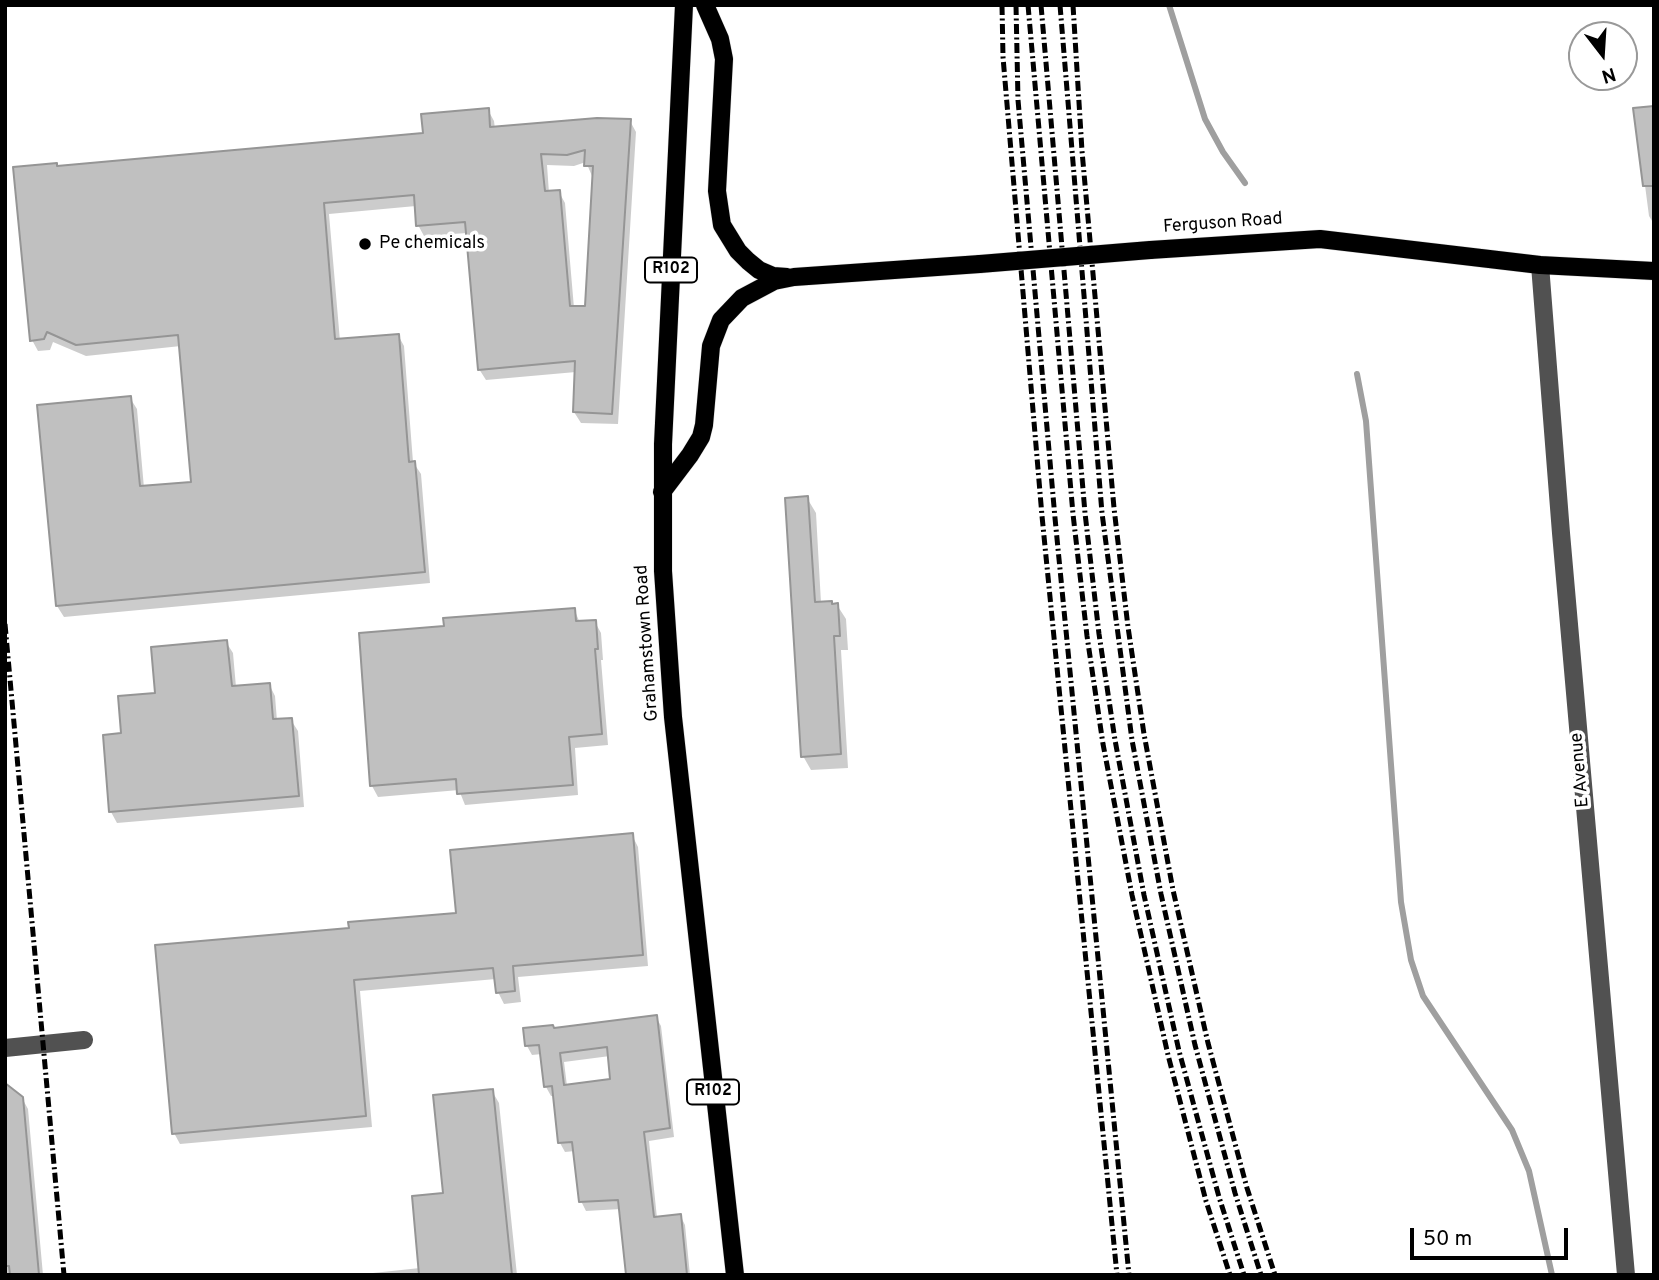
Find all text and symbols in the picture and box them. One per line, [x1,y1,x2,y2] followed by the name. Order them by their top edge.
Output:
[1568,21,1638,91] north arrow
[1599,61,1619,88] text: N
[1163,209,1283,239] street label: Ferguson Road
[379,233,485,255] place label: Pe chemicals
[357,236,373,252] marker: Pe chemicals
[645,258,697,282] road number: R102
[632,564,664,722] street label: Grahamstown Road
[1567,732,1595,808] street label: E Avenue
[687,1080,739,1104] road number: R102
[1414,1214,1572,1258] scale bar
[1423,1226,1472,1253] text: 50 m

